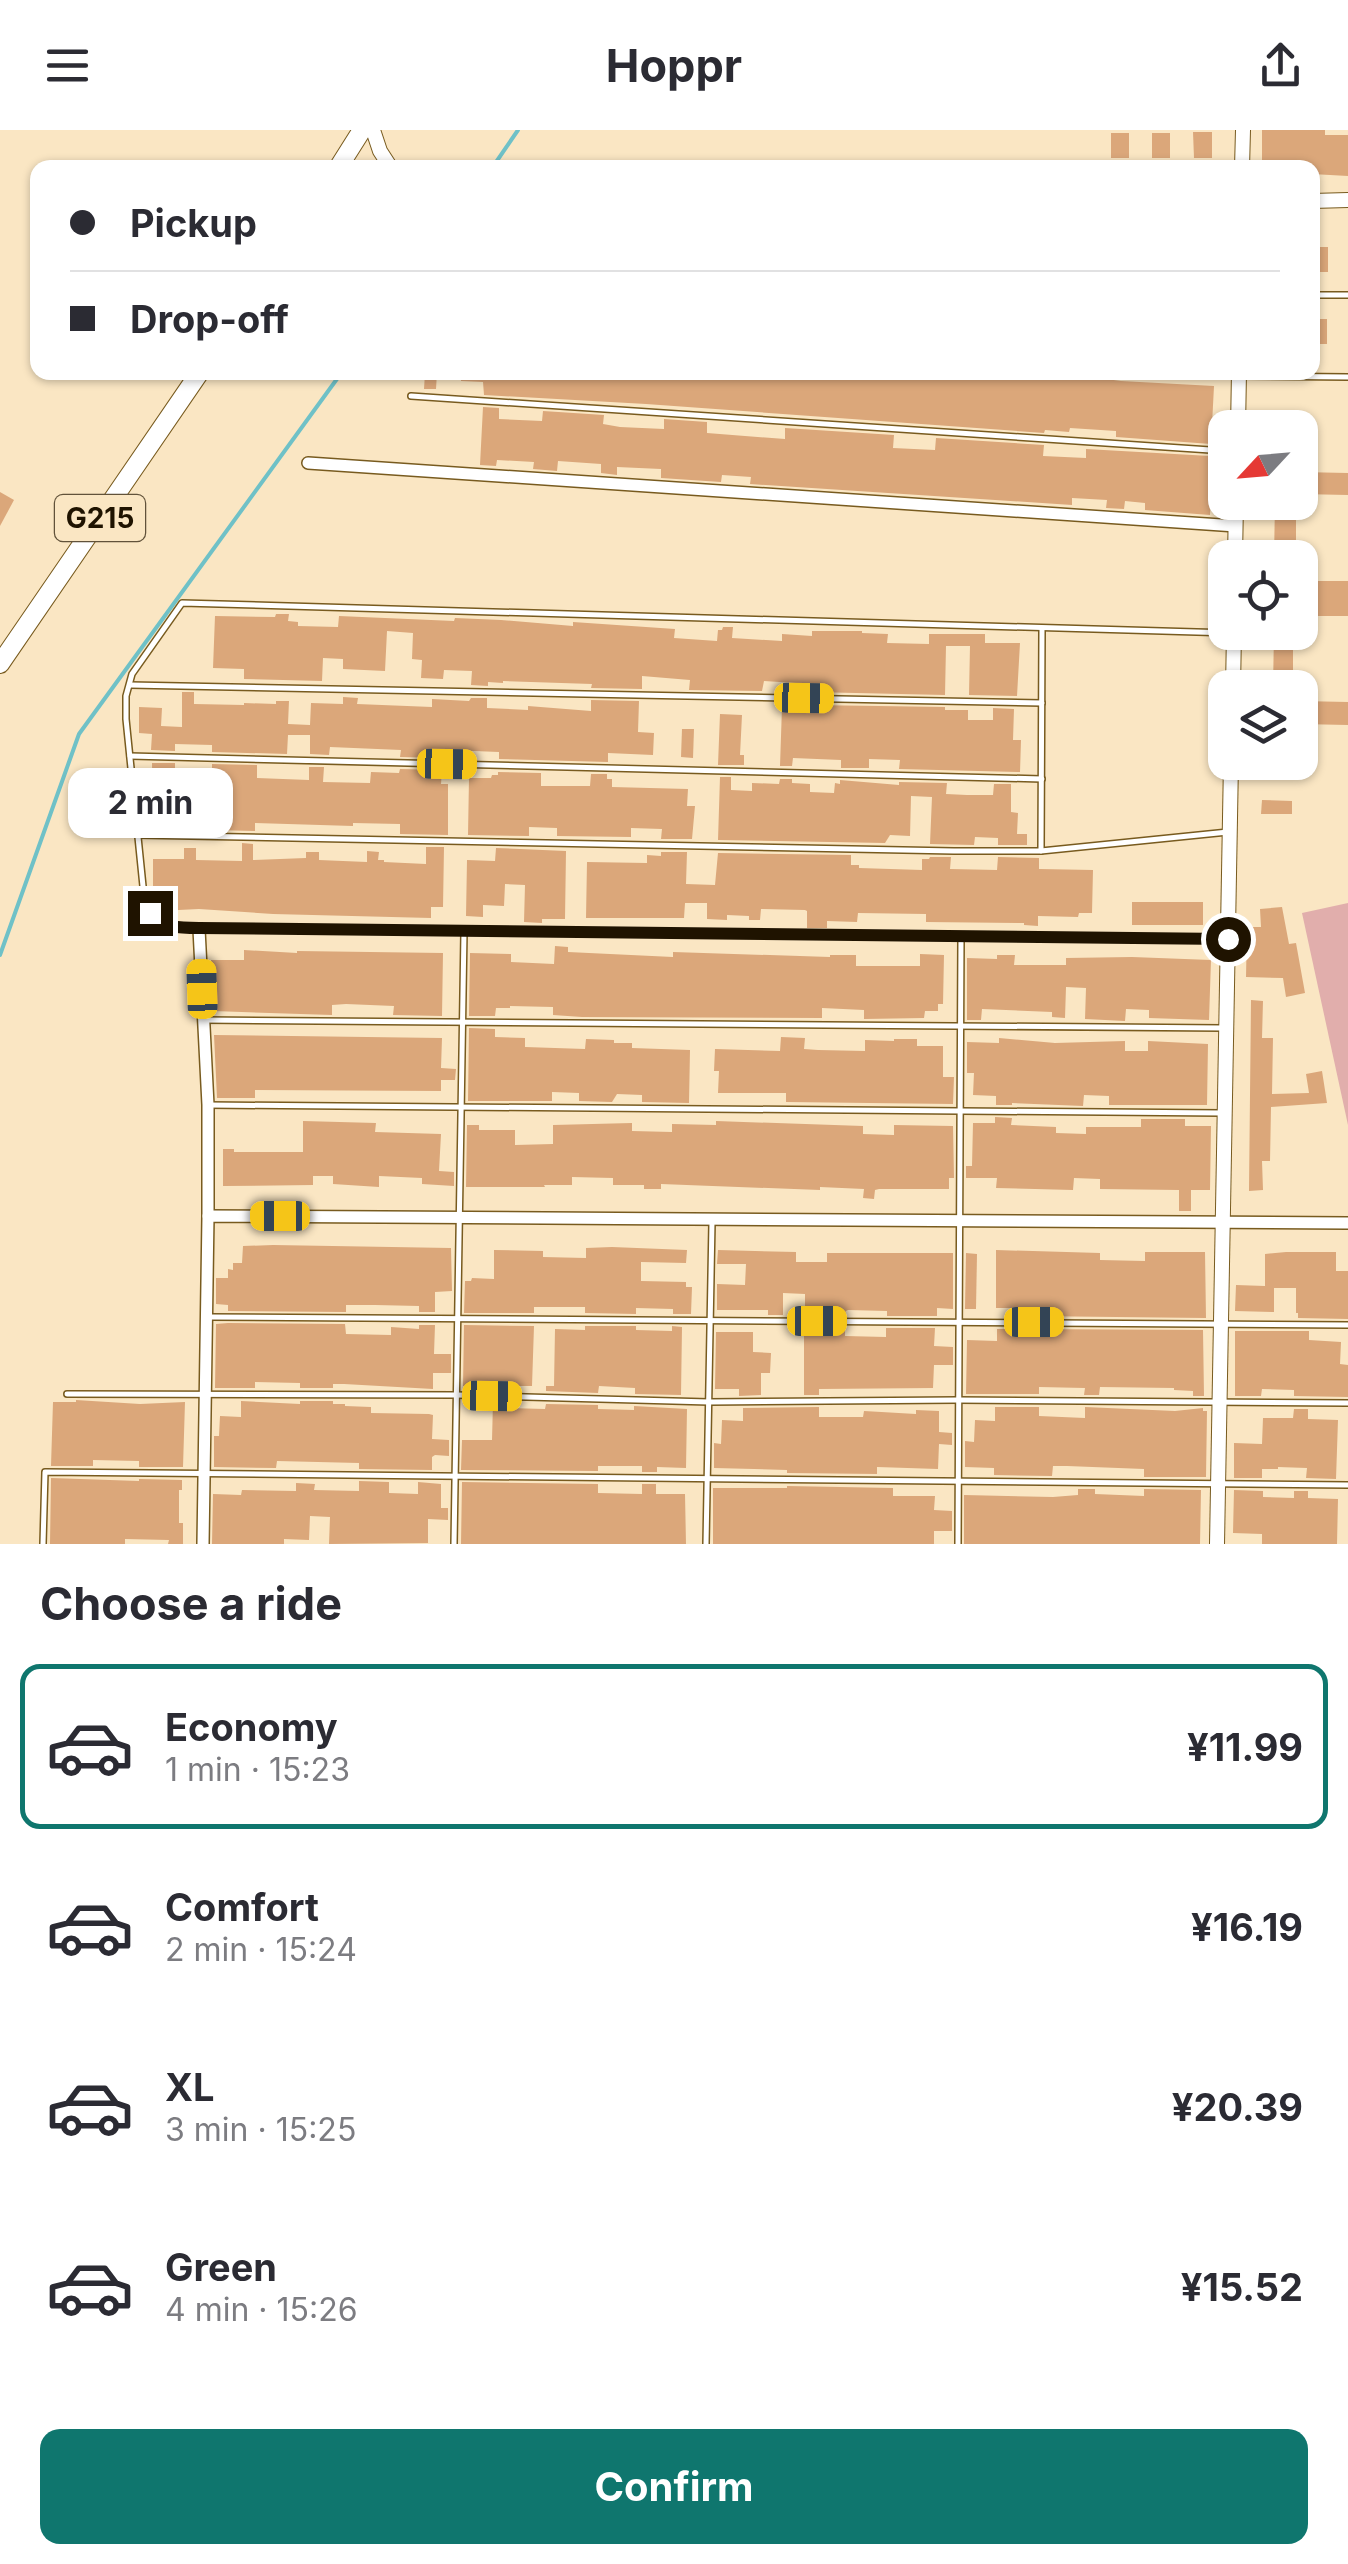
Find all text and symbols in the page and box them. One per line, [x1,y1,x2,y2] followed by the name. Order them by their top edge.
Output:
[40,38,95,93] icon: menu
[606,38,742,93] text: Hoppr
[1253,38,1308,93] icon: share
[130,200,257,246] text: Pickup
[130,296,289,342] text: Drop-off
[1208,410,1318,520] north arrow
[1208,410,1318,780] map controls
[55,495,145,541] road number: G215
[1208,540,1318,650] button: locate
[1208,670,1318,780] button: layers
[774,682,834,714] car
[417,748,477,780] car
[68,768,232,838] callout: 2 min
[108,783,193,822] text: 2 min
[128,891,173,936] route end
[1206,917,1251,962] route start
[186,958,218,1020] car
[250,1201,310,1231] car
[787,1306,847,1336] car
[1004,1307,1064,1337] car
[462,1380,522,1412] car
[40,1576,342,1631] text: Choose a ride
[45,1702,135,1792] icon: car
[165,1704,338,1750] text: Economy
[1187,1724,1303,1770] text: ¥11.99
[165,1750,350,1789] text: 1 min · 15:23
[45,1882,135,1972] icon: car
[165,1884,319,1930] text: Comfort
[1191,1904,1303,1950] text: ¥16.19
[165,1930,357,1969] text: 2 min · 15:24
[45,2062,135,2152] icon: car
[165,2064,215,2110] text: XL
[1172,2084,1303,2130] text: ¥20.39
[165,2110,356,2149] text: 3 min · 15:25
[45,2242,135,2332] icon: car
[165,2244,277,2290] text: Green
[1181,2264,1303,2310] text: ¥15.52
[165,2290,358,2329] text: 4 min · 15:26
[40,2429,1308,2544] button: Confirm

